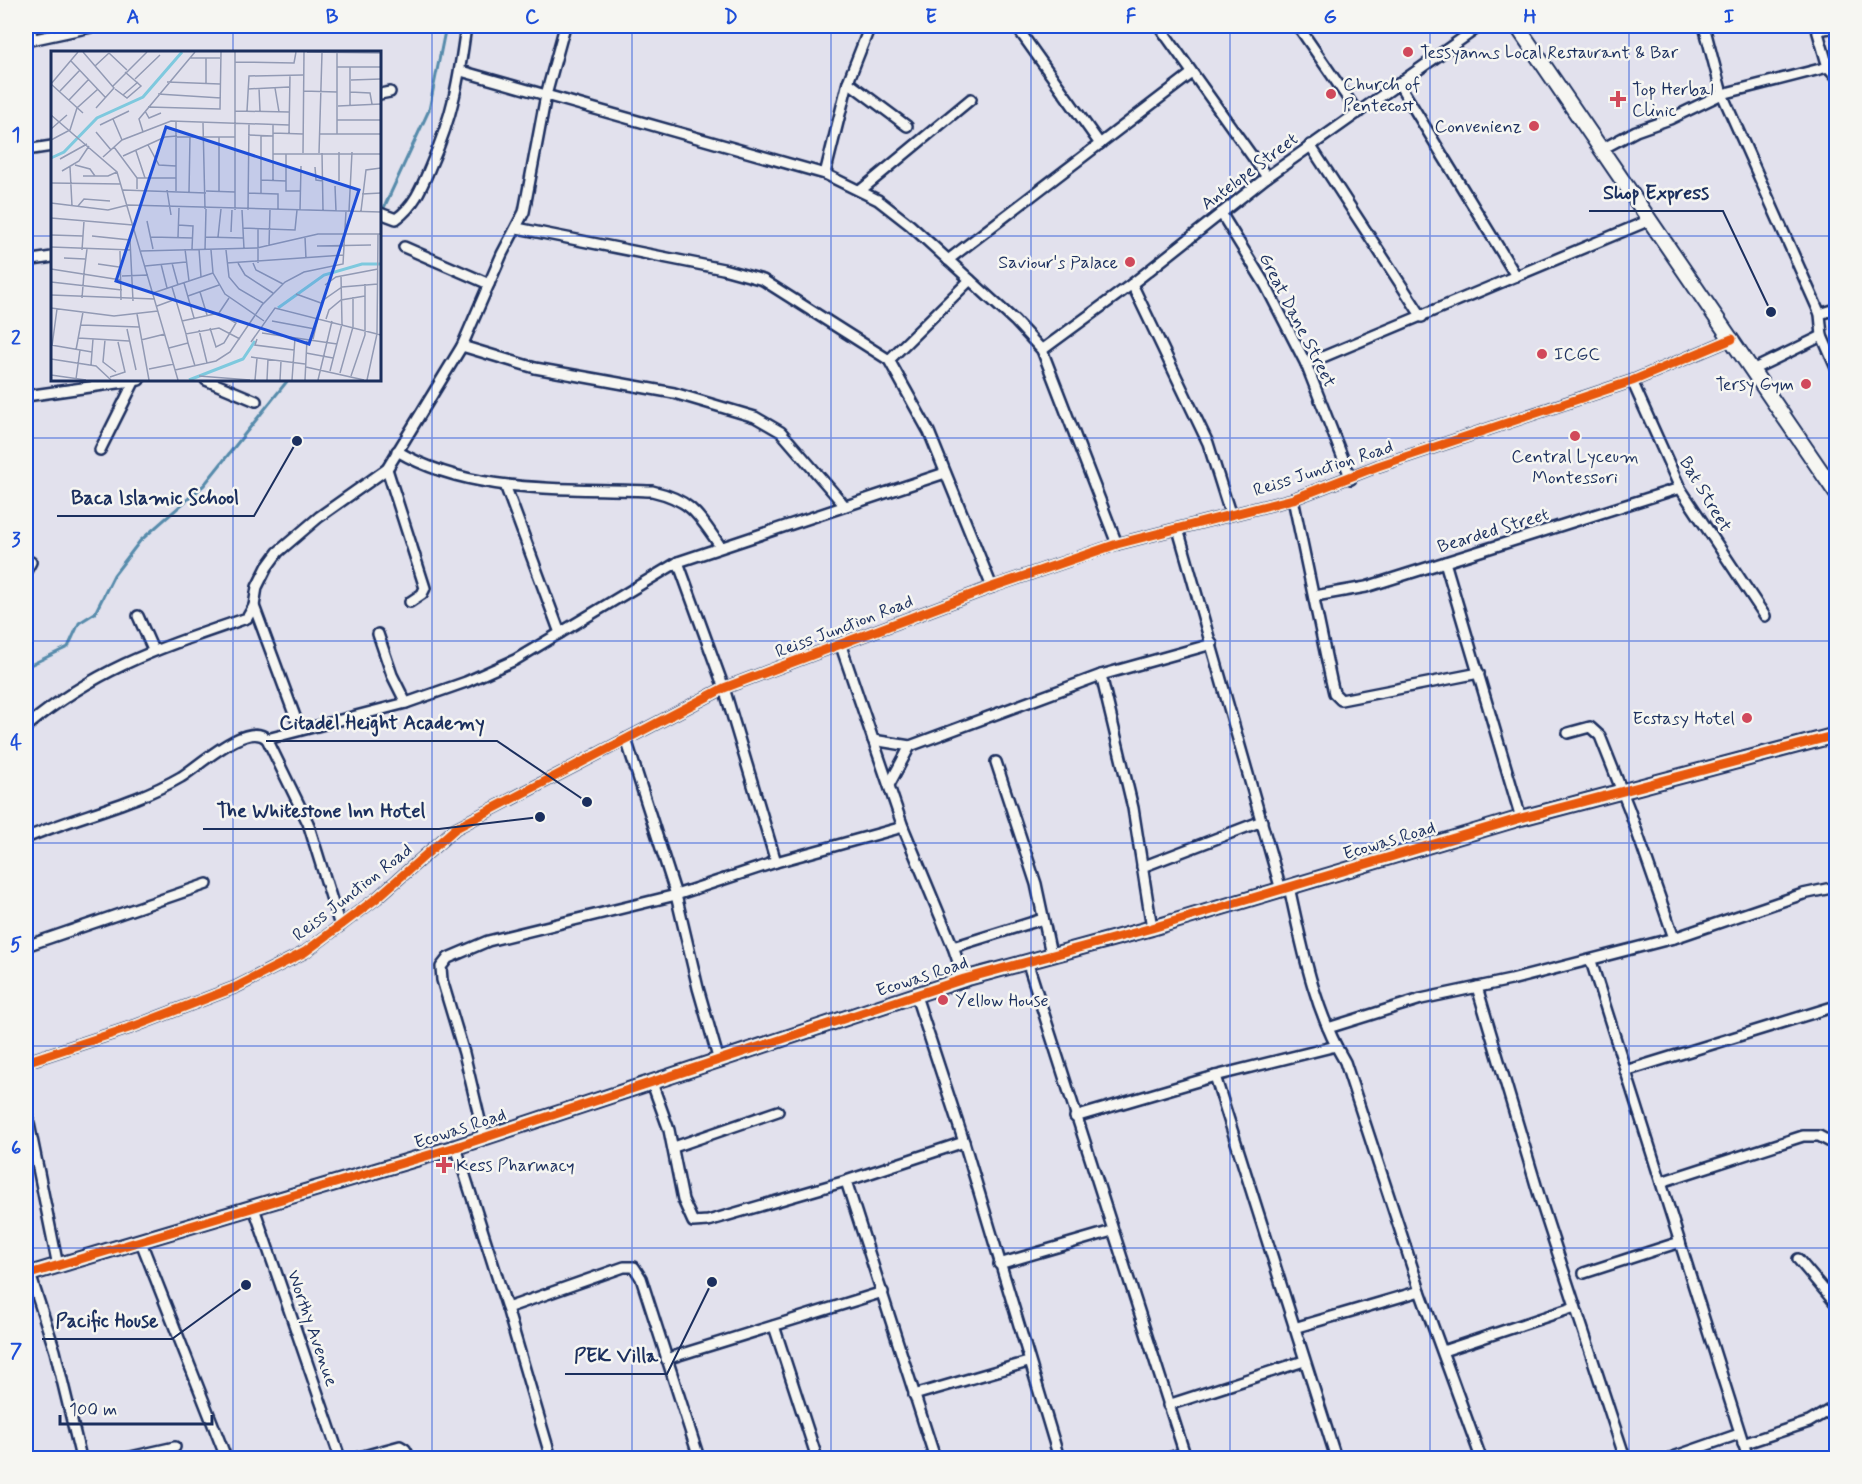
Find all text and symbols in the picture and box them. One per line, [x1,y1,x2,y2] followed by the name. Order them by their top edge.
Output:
[126,4,140,31] text: A
[326,4,339,31] text: B
[525,4,540,31] text: C
[724,4,738,31] text: D
[925,4,937,31] text: E
[1126,4,1137,31] text: F
[1323,4,1337,31] text: G
[1523,4,1537,31] text: H
[1724,4,1734,31] text: I
[1420,41,1679,65] place label: Tessyanns Local Restaurant & Bar
[1401,45,1415,59] marker: Tessyanns Local Restaurant & Bar
[51,51,381,381] inset map
[1343,73,1420,118] place label: Church of Pentecost
[1632,78,1714,123] place label: Top Herbal Clinic
[1324,87,1338,101] marker: Church of Pentecost
[1609,90,1627,108] marker: Top Herbal Clinic
[1434,115,1522,139] place label: Convenienz
[1527,119,1541,133] marker: Convenienz
[12,122,20,149] text: 1
[1196,127,1303,216] street label: Antelope Street
[1589,173,1723,211] callout: Shop Express
[1603,180,1709,207] text: Shop Express
[1253,249,1341,392] street label: Great Dane Street
[998,251,1118,275] place label: Saviour's Palace
[1123,255,1137,269] marker: Saviour's Palace
[11,325,21,352] text: 2
[1554,343,1600,367] place label: ICGC
[1535,347,1549,361] marker: ICGC
[1716,373,1794,397] place label: Tersy Gym
[1799,377,1813,391] marker: Tersy Gym
[1568,429,1582,443] marker: Central Lyceum Montessori
[1250,435,1396,503] street label: Reiss Junction Road
[1511,445,1639,490] place label: Central Lyceum Montessori
[1673,452,1737,537] street label: Bat Street
[57,478,254,516] callout: Baca Islamic School
[71,485,239,512] text: Baca Islamic School
[1435,503,1552,559] street label: Bearded Street
[11,527,21,554] text: 3
[772,590,917,664] street label: Reiss Junction Road
[266,703,497,741] callout: Citadel Height Academy
[1632,707,1735,731] place label: Ecstasy Hotel
[279,710,485,737] text: Citadel Height Academy
[1740,711,1754,725] marker: Ecstasy Hotel
[10,730,22,757] text: 4
[203,791,439,829] callout: The Whitestone Inn Hotel
[216,798,426,825] text: The Whitestone Inn Hotel
[1340,816,1438,866] street label: Ecowas Road
[288,838,418,947] street label: Reiss Junction Road
[10,932,22,959] text: 5
[873,951,971,1003] street label: Ecowas Road
[955,989,1049,1013] place label: Yellow House
[936,993,950,1007] marker: Yellow House
[411,1103,509,1155] street label: Ecowas Road
[11,1135,21,1162] text: 6
[456,1154,575,1178] place label: Kess Pharmacy
[437,1158,451,1172] marker: Kess Pharmacy
[281,1267,343,1390] street label: Worthy Avenue
[42,1301,172,1339] callout: Pacific House
[55,1308,159,1335] text: Pacific House
[565,1336,667,1374] callout: PEK Villa
[10,1338,22,1365] text: 7
[574,1343,659,1370] text: PEK Villa
[60,1388,212,1426] scale bar
[69,1398,117,1422] text: 100 m

